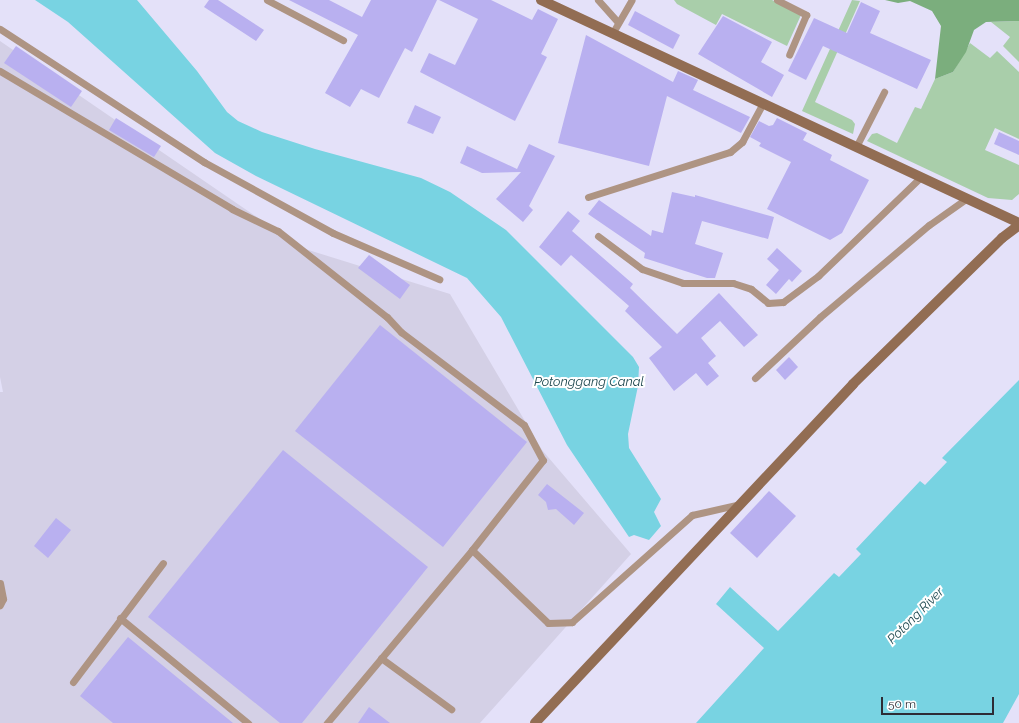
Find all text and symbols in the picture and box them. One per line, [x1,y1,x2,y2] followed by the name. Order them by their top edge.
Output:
[534,374,644,390] water label: Potonggang Canal
[885,585,947,647] water label: Potong River
[883,689,996,715] scale bar
[888,697,916,711] text: 50 m

